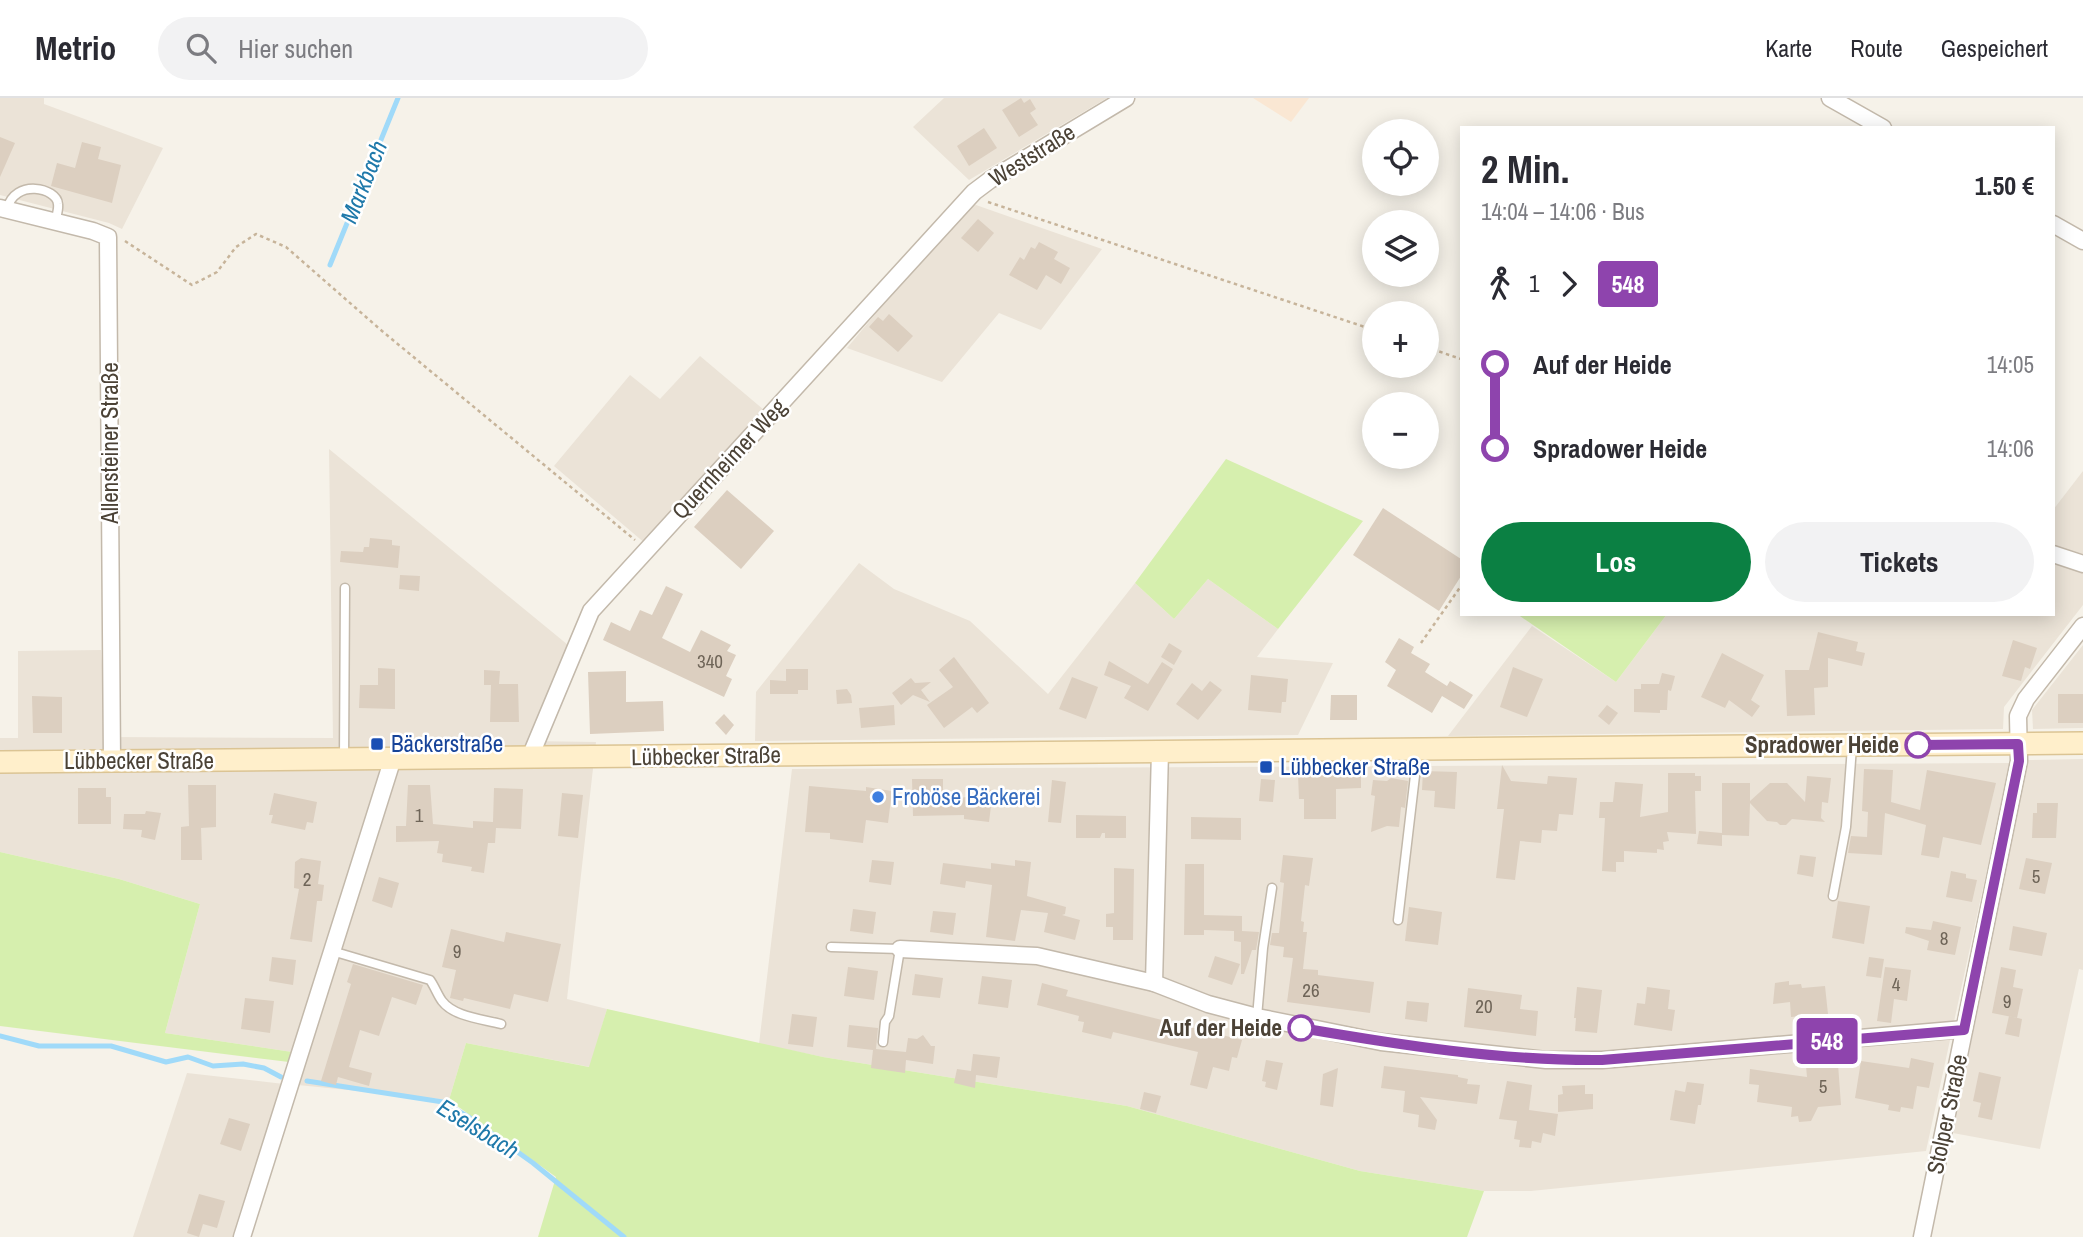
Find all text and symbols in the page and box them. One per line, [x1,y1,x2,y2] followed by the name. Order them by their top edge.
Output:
[158,17,648,80] search box
[35,26,116,70] text: Metrio
[182,29,220,67] icon: search
[238,31,353,66] text: Hier suchen
[1765,32,1812,64] text: Karte
[1850,32,1903,64] text: Route
[1941,32,2048,64] text: Gespeichert
[983,116,1081,193] street label: Weststraße
[1362,119,1439,469] map controls
[1362,119,1439,196] button: locate
[332,136,394,228] water label: Markbach
[1481,144,1569,195] text: 2 Min.
[1975,168,2034,203] text: 1.50 €
[1481,196,1645,227] text: 14:04 – 14:06 · Bus
[1362,210,1439,287] button: layers
[1481,265,1519,303] icon: walk
[1550,265,1588,303] icon: forward
[1529,268,1540,299] text: 1
[1612,268,1644,300] text: 548
[1362,301,1439,378] button: +
[1533,347,1672,382] text: Auf der Heide
[1987,349,2034,380] text: 14:05
[94,362,125,525] street label: Allensteiner Straße
[665,391,793,526] street label: Quernheimer Weg
[1362,392,1439,469] button: −
[1533,431,1707,466] text: Spradower Heide
[1987,433,2034,464] text: 14:06
[1481,522,1751,602] button: Los
[1765,522,2034,602] button: Tickets
[697,648,723,674] house number: 340
[391,728,503,759] place label: Bäckerstraße
[1745,729,1899,760] place label: Spradower Heide
[1905,732,1931,758] marker: Spradower Heide
[369,736,385,752] marker: Bäckerstraße
[631,739,781,772] street label: Lübbecker Straße
[64,745,214,776] street label: Lübbecker Straße
[1280,751,1430,782] place label: Lübbecker Straße
[1258,759,1274,775] marker: Lübbecker Straße
[892,781,1041,812] place label: Froböse Bäckerei
[870,789,886,805] marker: Froböse Bäckerei
[415,802,424,828] house number: 1
[2032,863,2041,889] house number: 5
[303,866,311,892] house number: 2
[1940,925,1948,951] house number: 8
[453,938,461,964] house number: 9
[1892,971,1901,997] house number: 4
[1302,977,1320,1003] house number: 26
[2003,988,2011,1014] house number: 9
[1475,993,1493,1019] house number: 20
[1159,1012,1282,1043] place label: Auf der Heide
[1288,1015,1314,1041] marker: Auf der Heide
[1787,1018,1867,1064] line badge: 548
[1811,1025,1843,1057] text: 548
[1919,1051,1974,1177] street label: Stolper Straße
[1819,1073,1828,1099] house number: 5
[432,1091,526,1166] water label: Eselsbach

